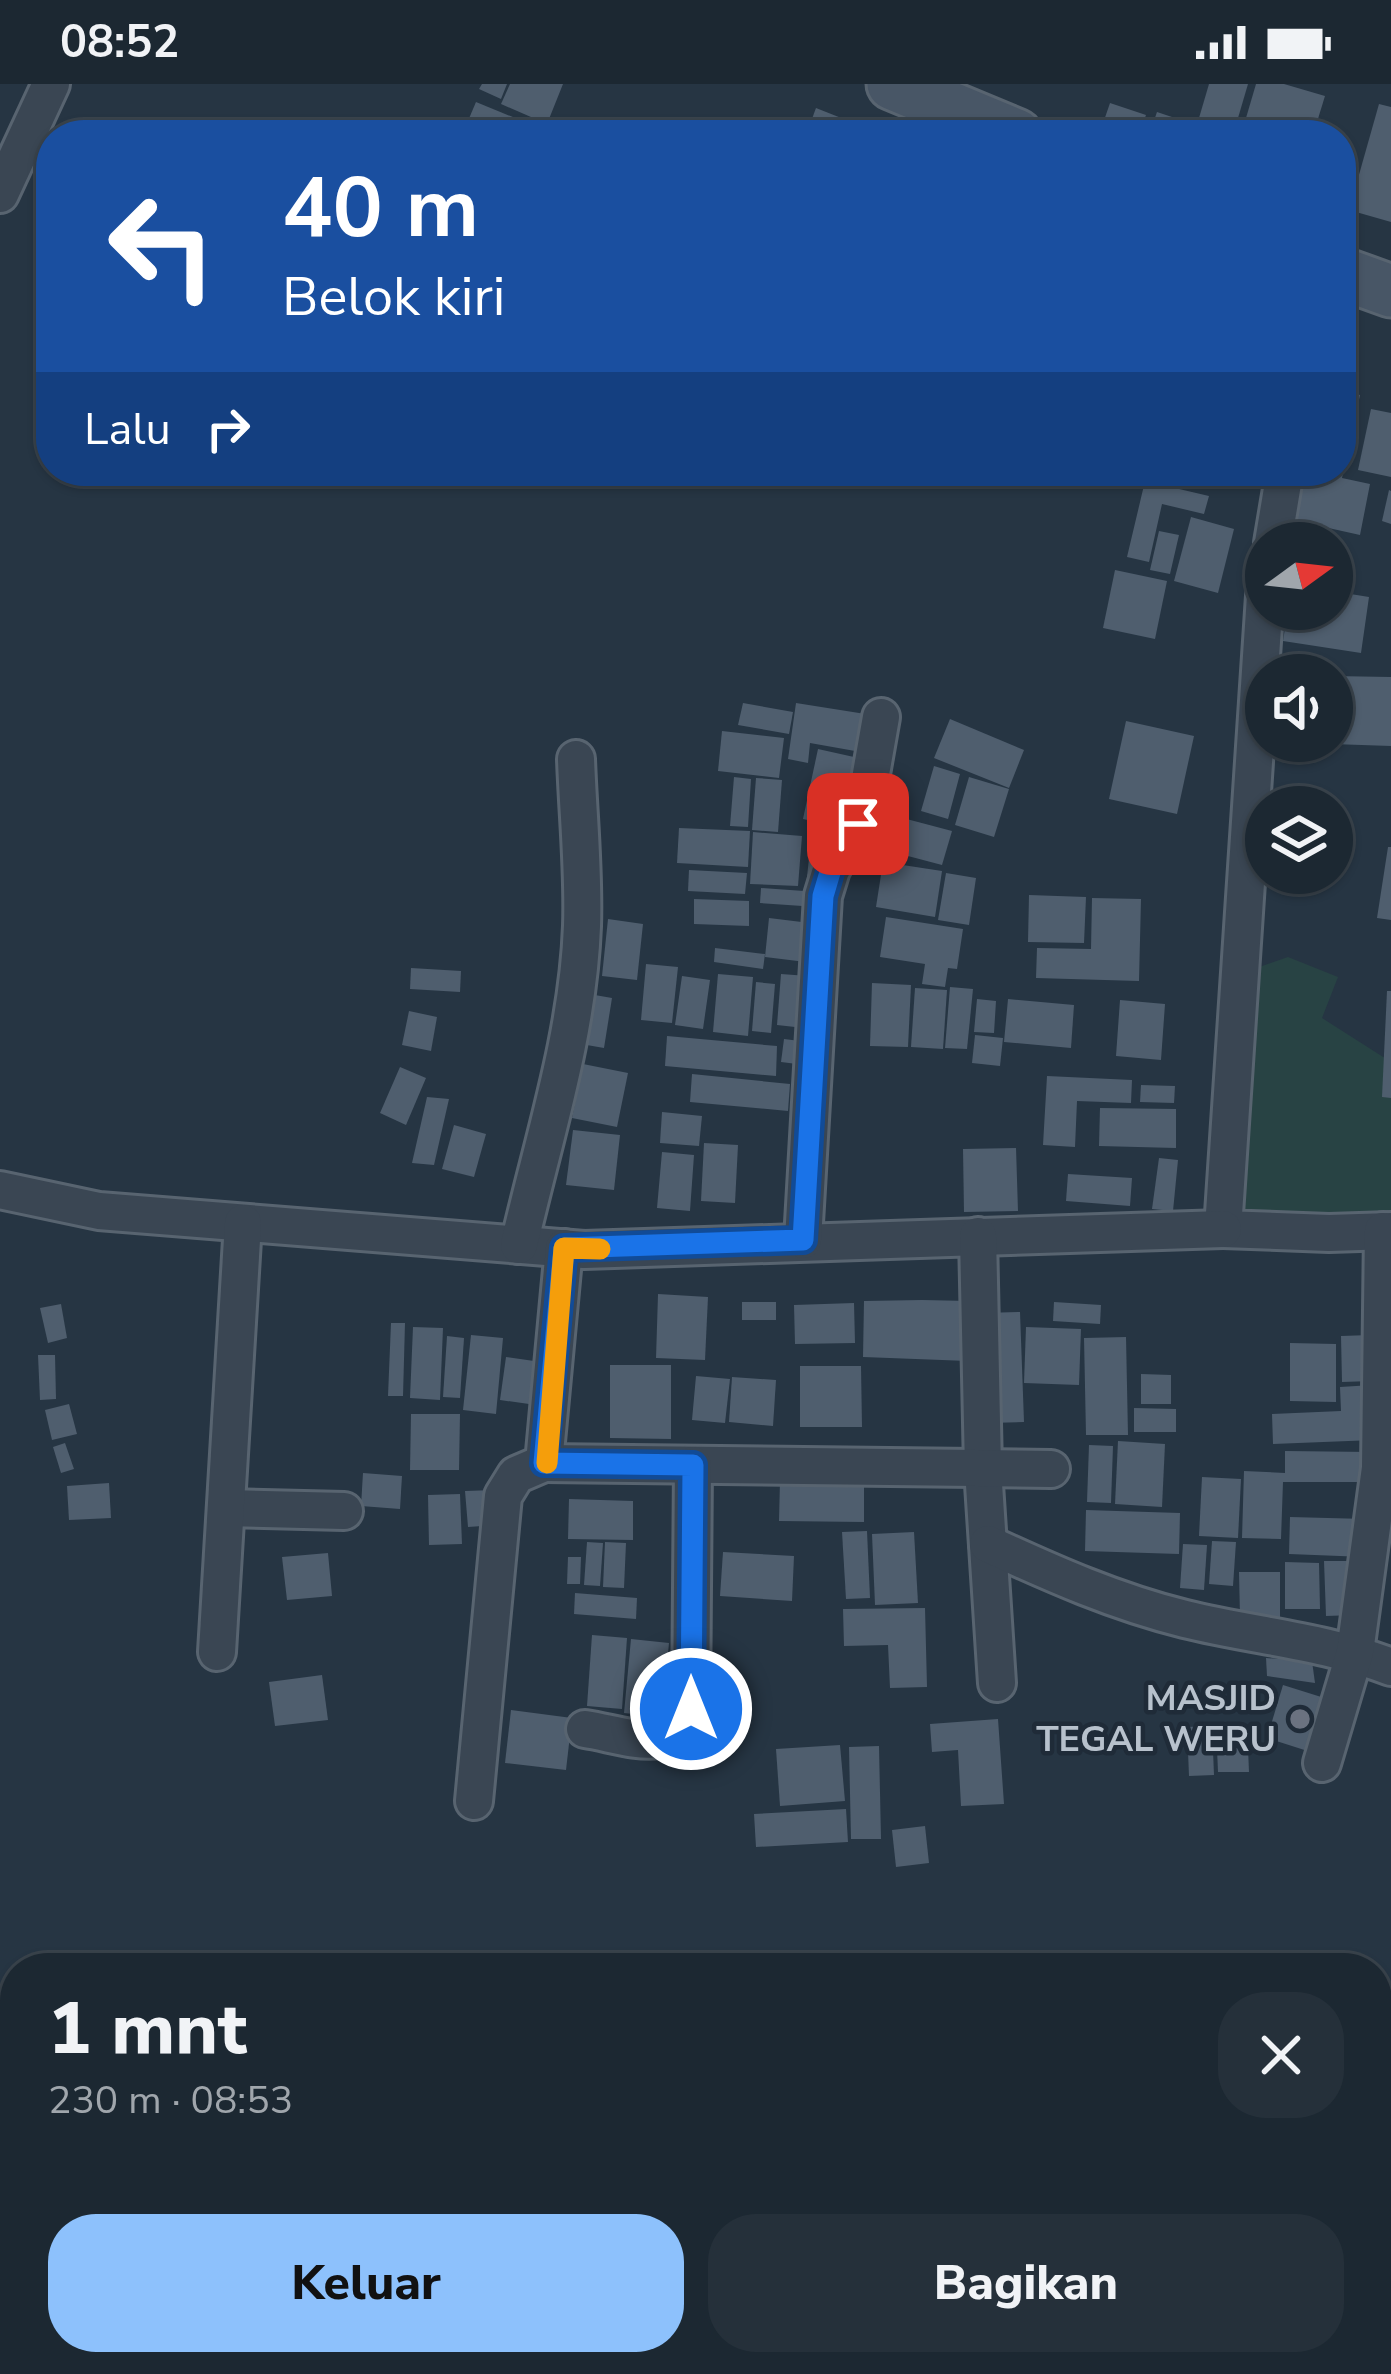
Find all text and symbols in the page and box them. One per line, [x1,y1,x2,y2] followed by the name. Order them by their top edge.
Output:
[60,12,179,73] text: 08:52
[282,151,479,266] text: 40 m
[84,168,240,324] icon: left
[282,260,505,334] text: Belok kiri
[195,396,261,462] icon: right
[84,399,171,460] text: Lalu
[1245,522,1353,630] north arrow
[1245,522,1353,894] map controls
[1245,654,1353,762] button: sound
[807,773,909,875] pin
[1245,786,1353,894] button: layers
[825,791,891,857] icon: arrive
[628,1646,754,1772] position arrow
[1036,1674,1276,1764] place label: MASJID TEGAL WERU
[1287,1706,1313,1732] marker: MASJID TEGAL WERU
[48,1980,247,2078] text: 1 mnt
[1218,1992,1344,2118] button: close
[48,2074,293,2127] text: 230 m · 08:53
[48,2214,684,2352] button: Keluar
[708,2214,1344,2352] button: Bagikan

